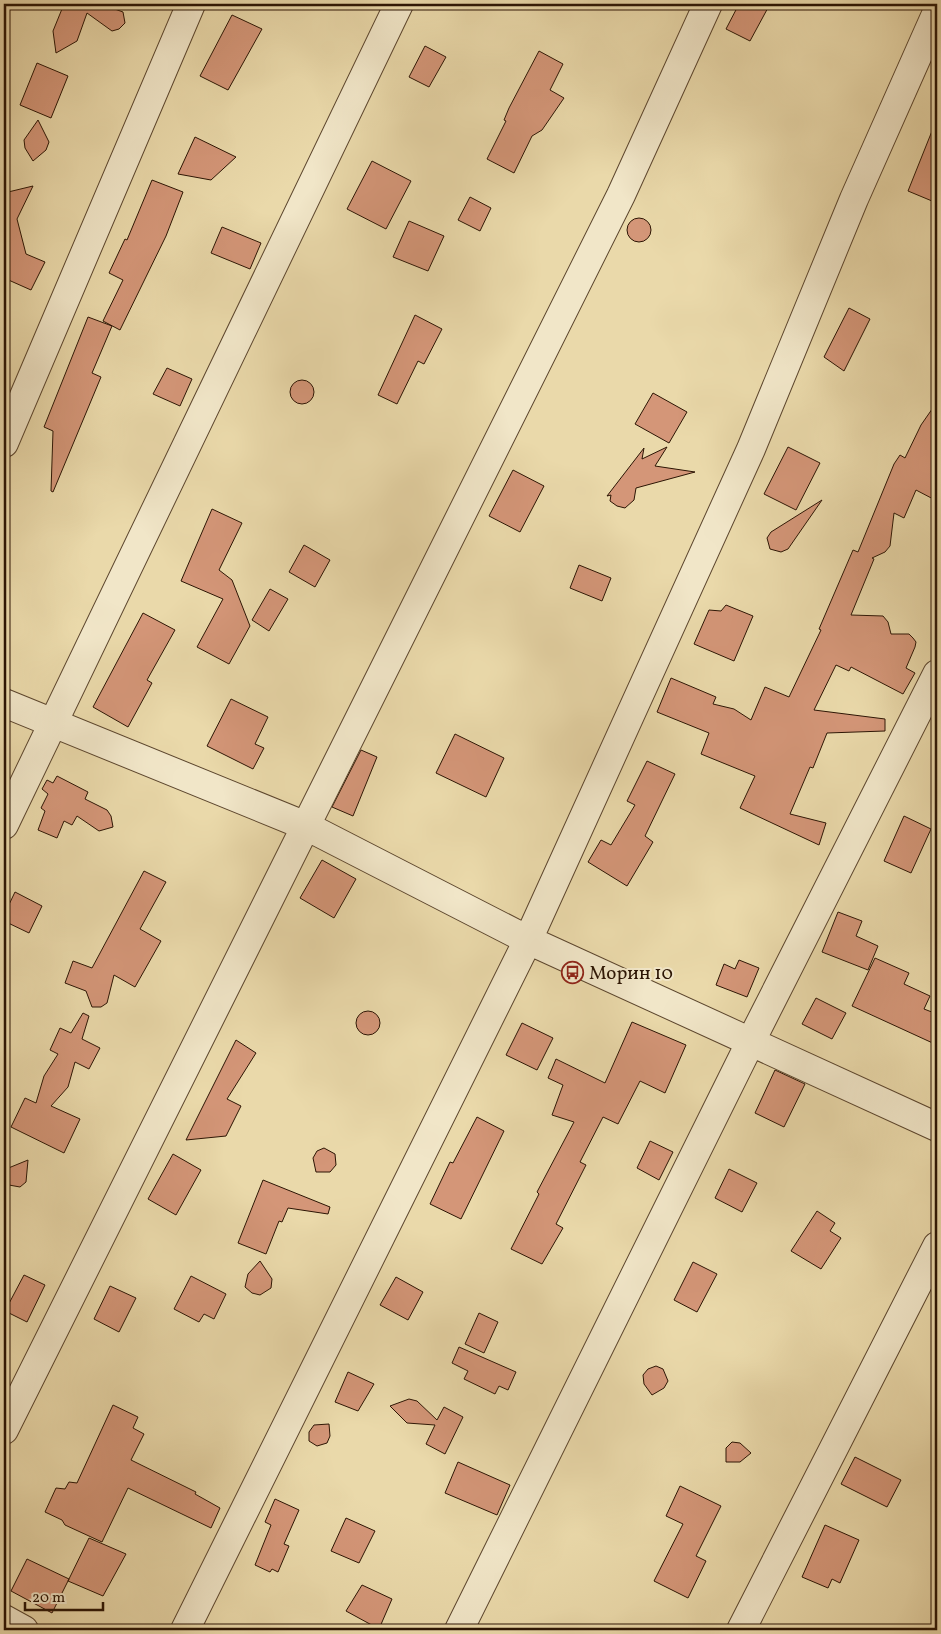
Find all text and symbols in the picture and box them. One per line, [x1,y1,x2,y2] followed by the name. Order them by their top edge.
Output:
[561,960,585,984] bus stop icon: Морин 10
[589,961,673,987] place label: Морин 10
[25,1579,102,1611] scale bar
[32,1588,65,1609] text: 20 m

